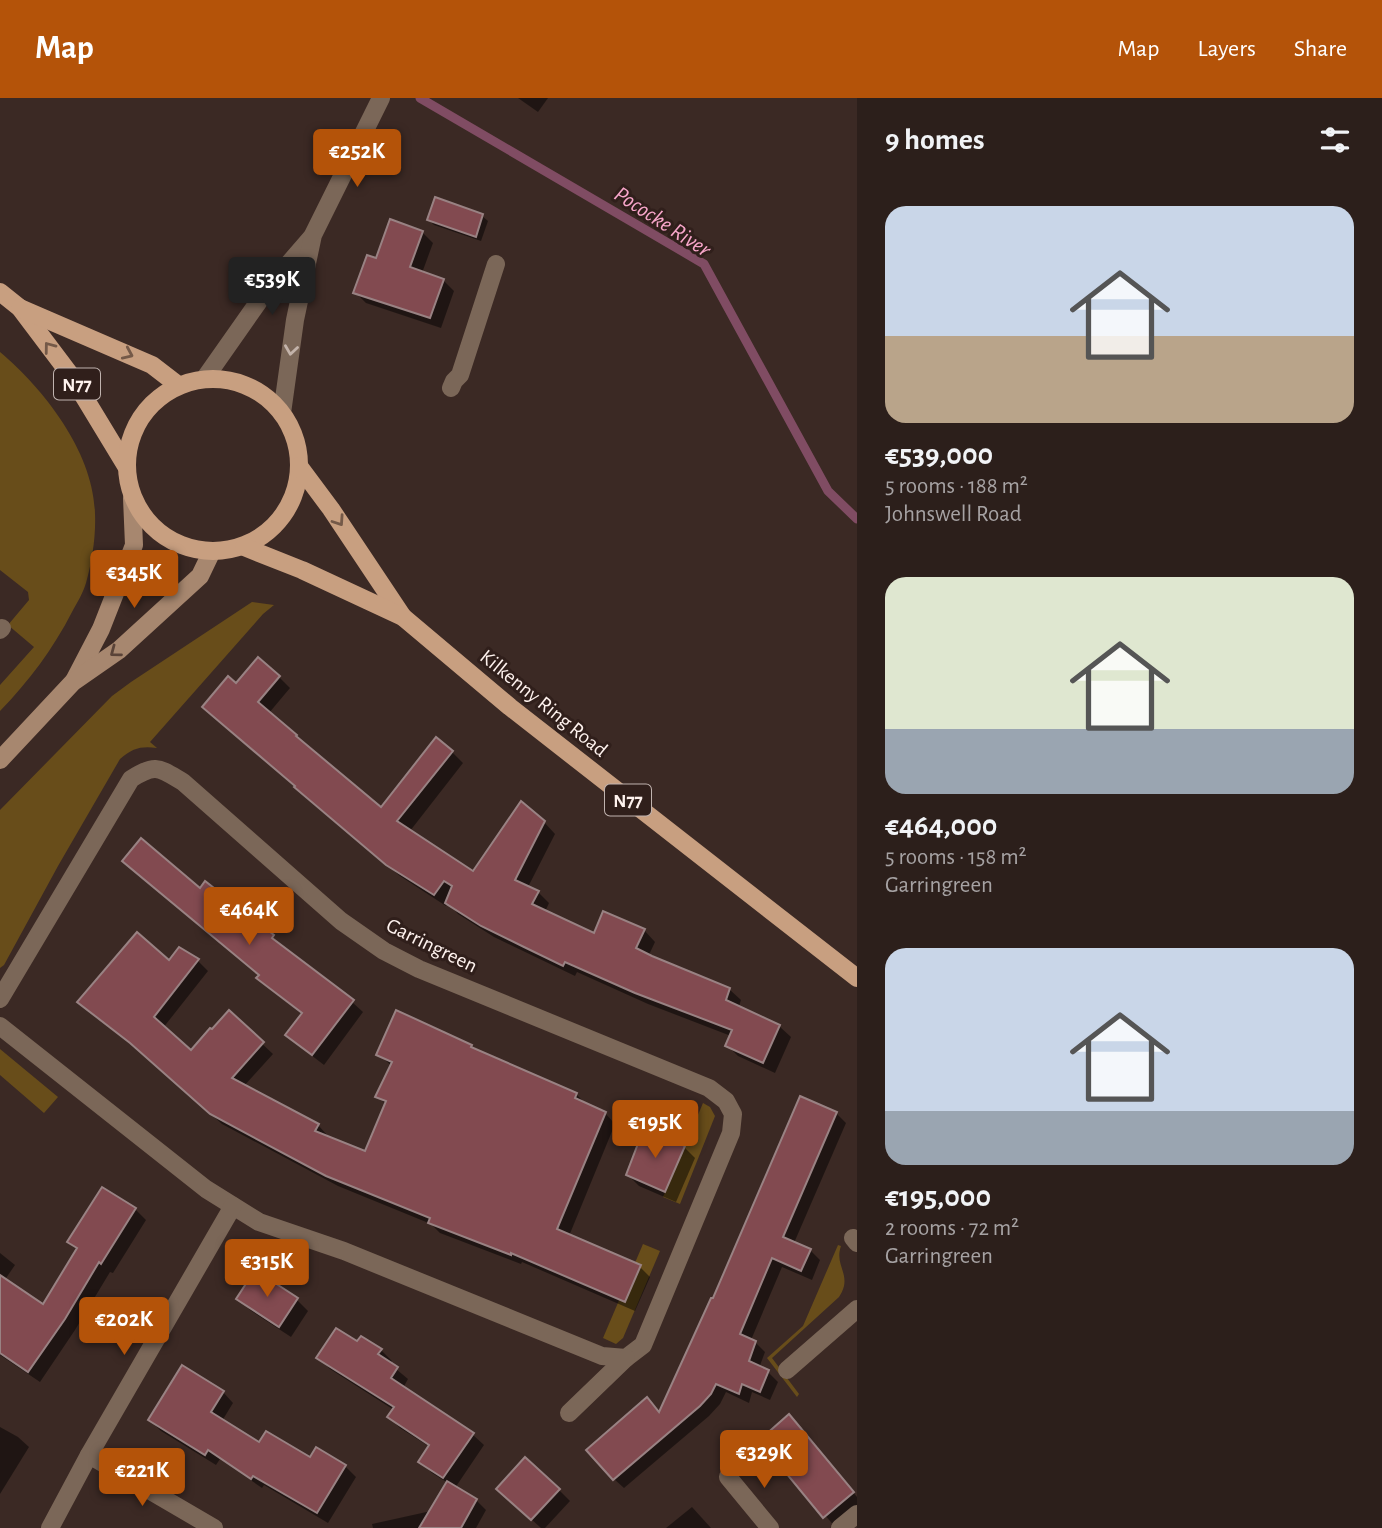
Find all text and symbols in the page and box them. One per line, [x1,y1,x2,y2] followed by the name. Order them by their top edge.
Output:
[35,32,94,65] text: Map
[1117,37,1159,61] text: Map
[1197,37,1256,61] text: Layers
[1294,37,1347,61] text: Share
[1316,121,1354,159] icon: filters
[885,125,985,155] text: 9 homes
[308,130,406,189] pin: €252K
[329,140,385,163] text: €252K
[610,183,715,262] water label: Pococke River
[1057,252,1183,378] icon: home
[223,258,321,317] pin: €539K
[244,268,300,291] text: €539K
[45,342,58,355] one-way arrow
[283,345,298,356] one-way arrow
[120,346,133,360] one-way arrow
[54,368,100,400] road number: N77
[885,440,993,470] text: €539,000
[885,475,1028,498] text: 5 rooms · 188 m²
[885,503,1022,526] text: Johnswell Road
[331,514,344,527] one-way arrow
[85,550,183,610] pin: €345K
[106,561,162,584] text: €345K
[1057,623,1183,749] icon: home
[110,644,123,657] one-way arrow
[476,646,611,761] street label: Kilkenny Ring Road
[605,785,651,816] road number: N77
[885,811,997,841] text: €464,000
[885,846,1027,869] text: 5 rooms · 158 m²
[885,874,993,897] text: Garringreen
[200,888,298,947] pin: €464K
[220,898,278,921] text: €464K
[383,914,481,976] street label: Garringreen
[1057,994,1183,1120] icon: home
[606,1100,704,1160] pin: €195K
[628,1111,682,1134] text: €195K
[885,1182,991,1212] text: €195,000
[885,1217,1019,1240] text: 2 rooms · 72 m²
[218,1240,316,1299] pin: €315K
[885,1245,993,1268] text: Garringreen
[241,1250,293,1273] text: €315K
[75,1298,173,1357] pin: €202K
[95,1308,153,1331] text: €202K
[715,1430,813,1490] pin: €329K
[736,1441,792,1464] text: €329K
[93,1448,191,1508] pin: €221K
[115,1459,169,1482] text: €221K

